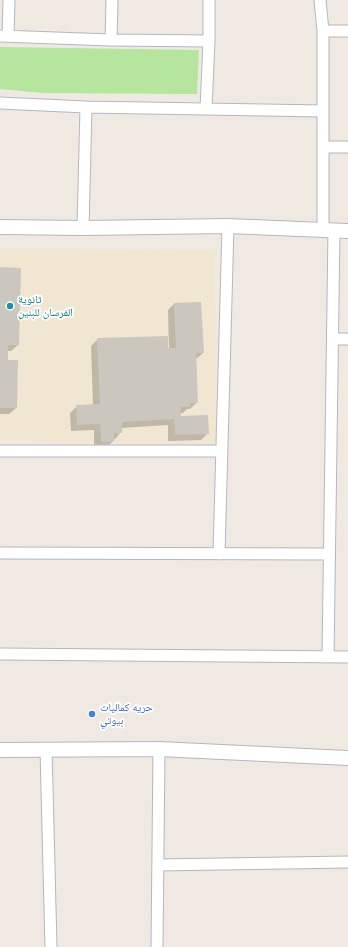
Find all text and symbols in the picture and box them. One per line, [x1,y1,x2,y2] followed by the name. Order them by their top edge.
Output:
[18,293,73,319] place label: ثانوية الفرسان للبنين
[5,301,15,311] marker: ثانوية الفرسان للبنين
[100,701,153,727] place label: حريه كماليات بيوتي
[87,709,97,719] marker: حريه كماليات بيوتي

